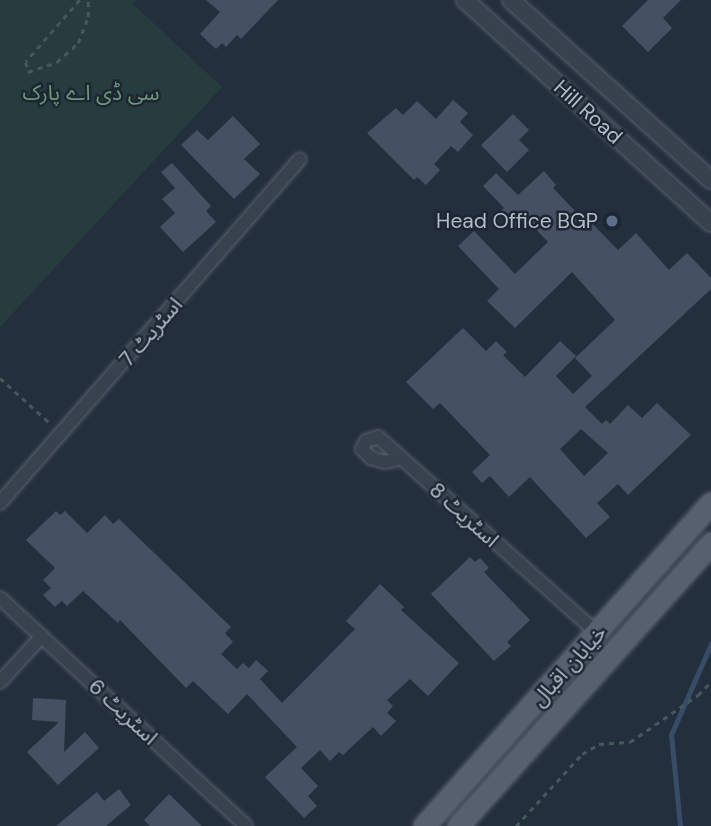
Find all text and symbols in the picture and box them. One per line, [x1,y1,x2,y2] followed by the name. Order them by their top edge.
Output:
[549,75,627,149] street label: Hill Road
[22,80,160,106] park label: سی ڈی اے پارک
[436,208,598,234] place label: Head Office BGP
[604,213,620,229] marker: Head Office BGP
[114,292,188,372] street label: اسٹریٹ 7
[424,477,504,553] street label: اسٹریٹ 8
[526,620,612,712] street label: خیابان اقبال
[83,674,163,750] street label: اسٹریٹ 6

